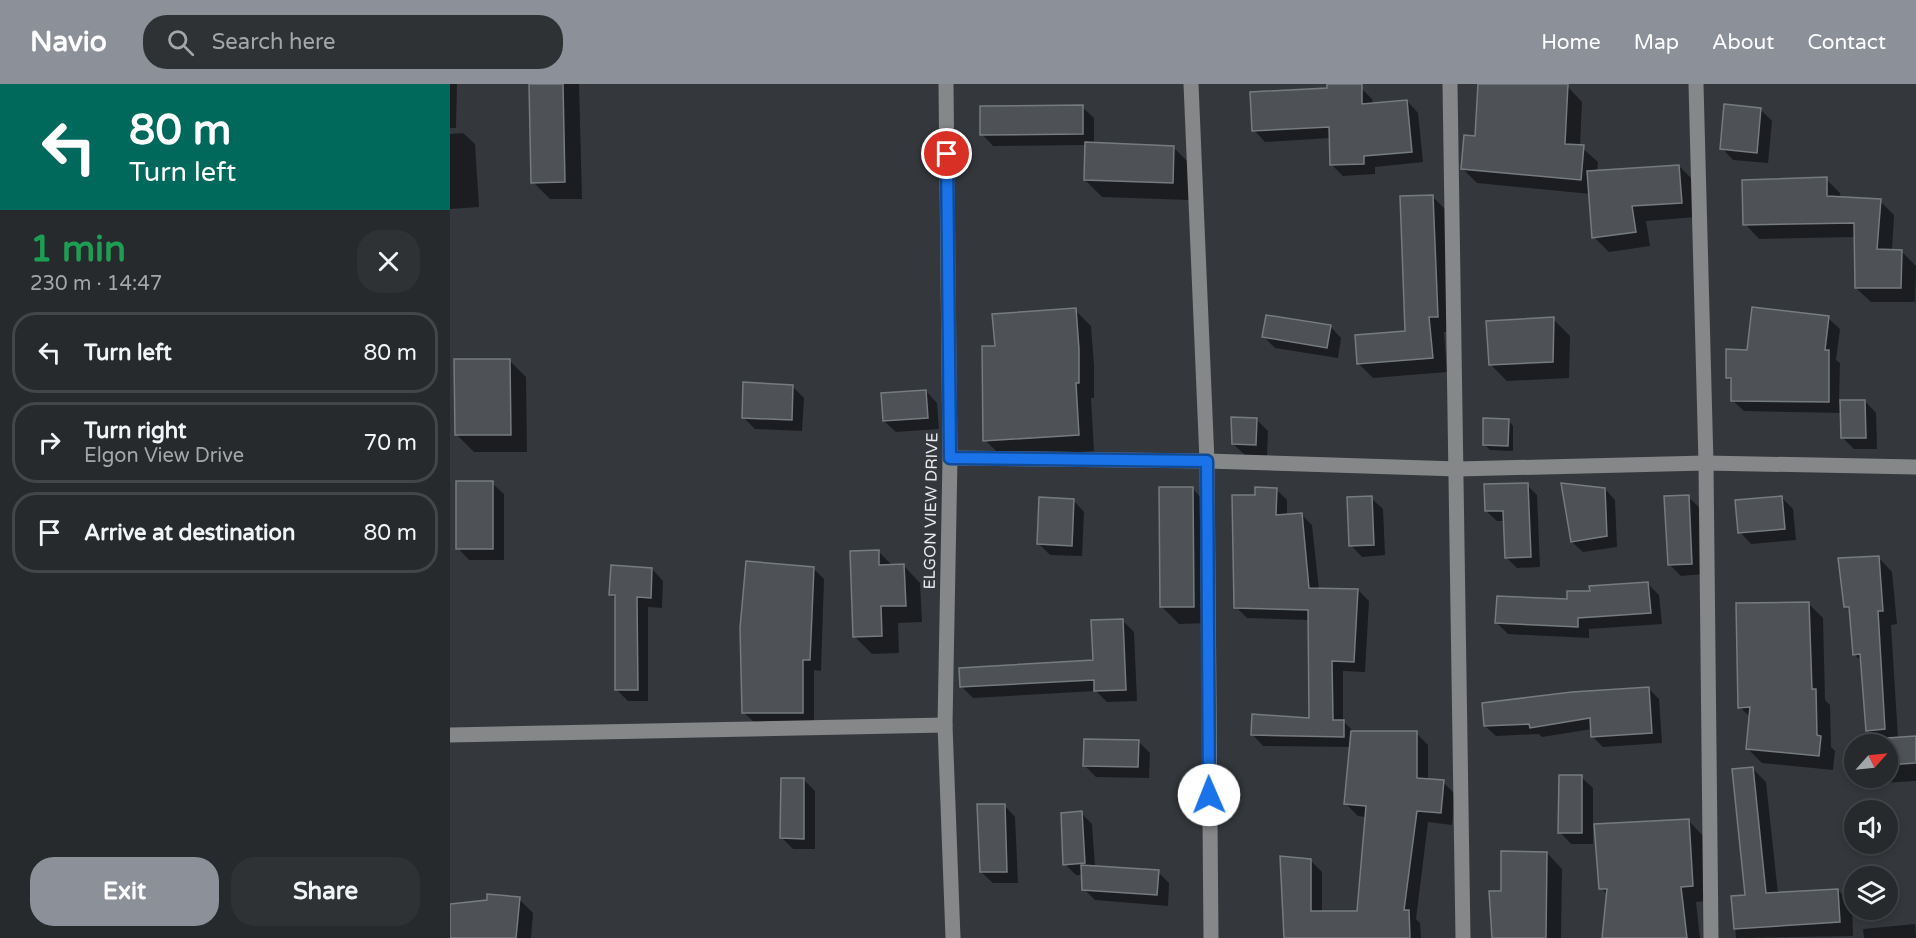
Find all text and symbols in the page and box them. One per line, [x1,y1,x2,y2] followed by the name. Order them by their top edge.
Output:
[143,15,563,69] search box
[30,25,107,59] text: Navio
[164,26,197,59] icon: search
[212,29,336,55] text: Search here
[1541,30,1601,55] text: Home
[1634,30,1679,55] text: Map
[1712,30,1774,55] text: About
[1807,30,1886,55] text: Contact
[129,105,231,156] text: 80 m
[30,108,108,186] icon: left
[921,128,972,179] pin
[930,137,963,170] icon: arrive
[129,156,236,189] text: Turn left
[30,228,126,271] text: 1 min
[357,230,420,293] button: close
[30,272,162,296] text: 230 m · 14:47
[33,336,66,369] icon: left
[84,340,172,366] text: Turn left
[363,340,417,366] text: 80 m
[84,418,186,444] text: Turn right
[33,426,66,459] icon: right
[363,430,417,456] text: 70 m
[920,432,942,590] street label: ELGON VIEW DRIVE
[84,444,244,468] text: Elgon View Drive
[33,516,66,549] icon: arrive
[84,520,295,546] text: Arrive at destination
[363,520,417,546] text: 80 m
[1844,734,1898,788] north arrow
[1844,734,1898,920] map controls
[1177,763,1241,827] position arrow
[1844,800,1898,854] button: sound
[30,857,219,926] button: Exit
[231,857,420,926] button: Share
[1844,866,1898,920] button: layers

